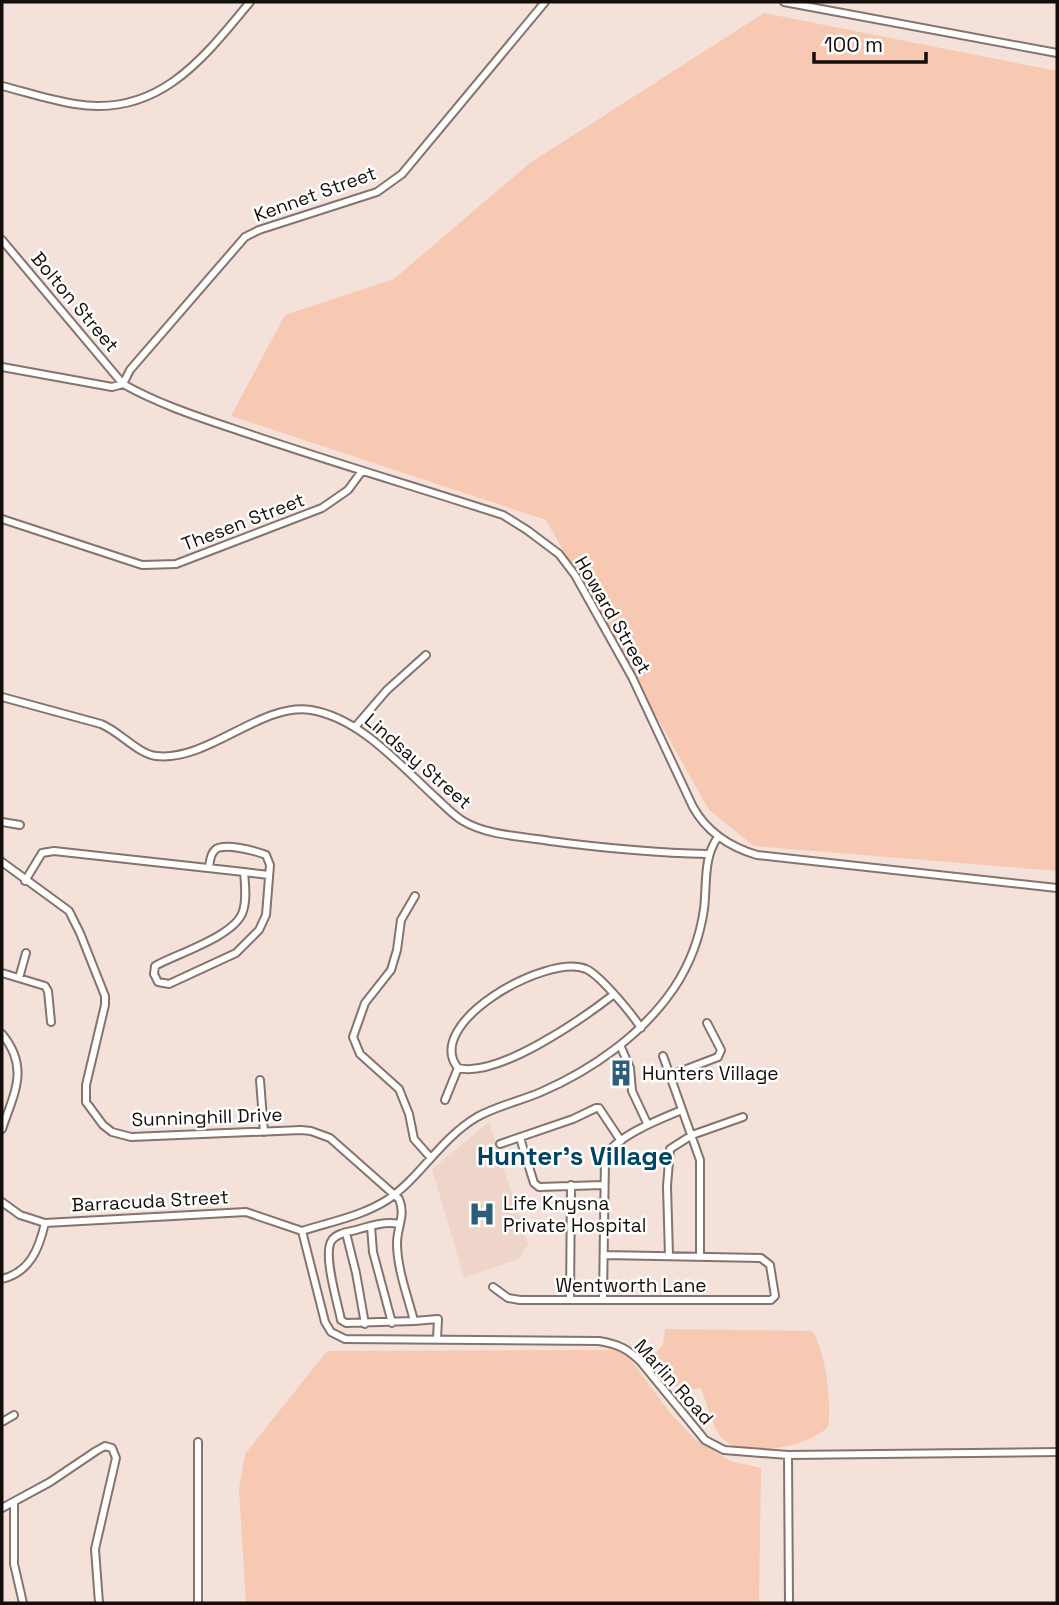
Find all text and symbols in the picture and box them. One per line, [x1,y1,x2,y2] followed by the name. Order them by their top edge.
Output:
[814,21,926,65] scale bar
[824,31,883,58] text: 100 m
[250,160,380,228] street label: Kennet Street
[26,247,124,357] street label: Bolton Street
[178,487,308,557] street label: Thesen Street
[569,552,657,678] street label: Howard Street
[359,708,477,814] street label: Lindsay Street
[606,1058,636,1088] building icon: Hunters Village
[642,1061,779,1086] place label: Hunters Village
[131,1102,283,1132] street label: Sunninghill Drive
[477,1139,673,1173] district label: Hunter's Village
[71,1184,229,1218] street label: Barracuda Street
[503,1191,646,1238] place label: Life Knysna Private Hospital
[467,1199,497,1229] hospital icon: Life Knysna Private Hospital
[555,1273,707,1298] street label: Wentworth Lane
[629,1334,719,1430] street label: Marlin Road

